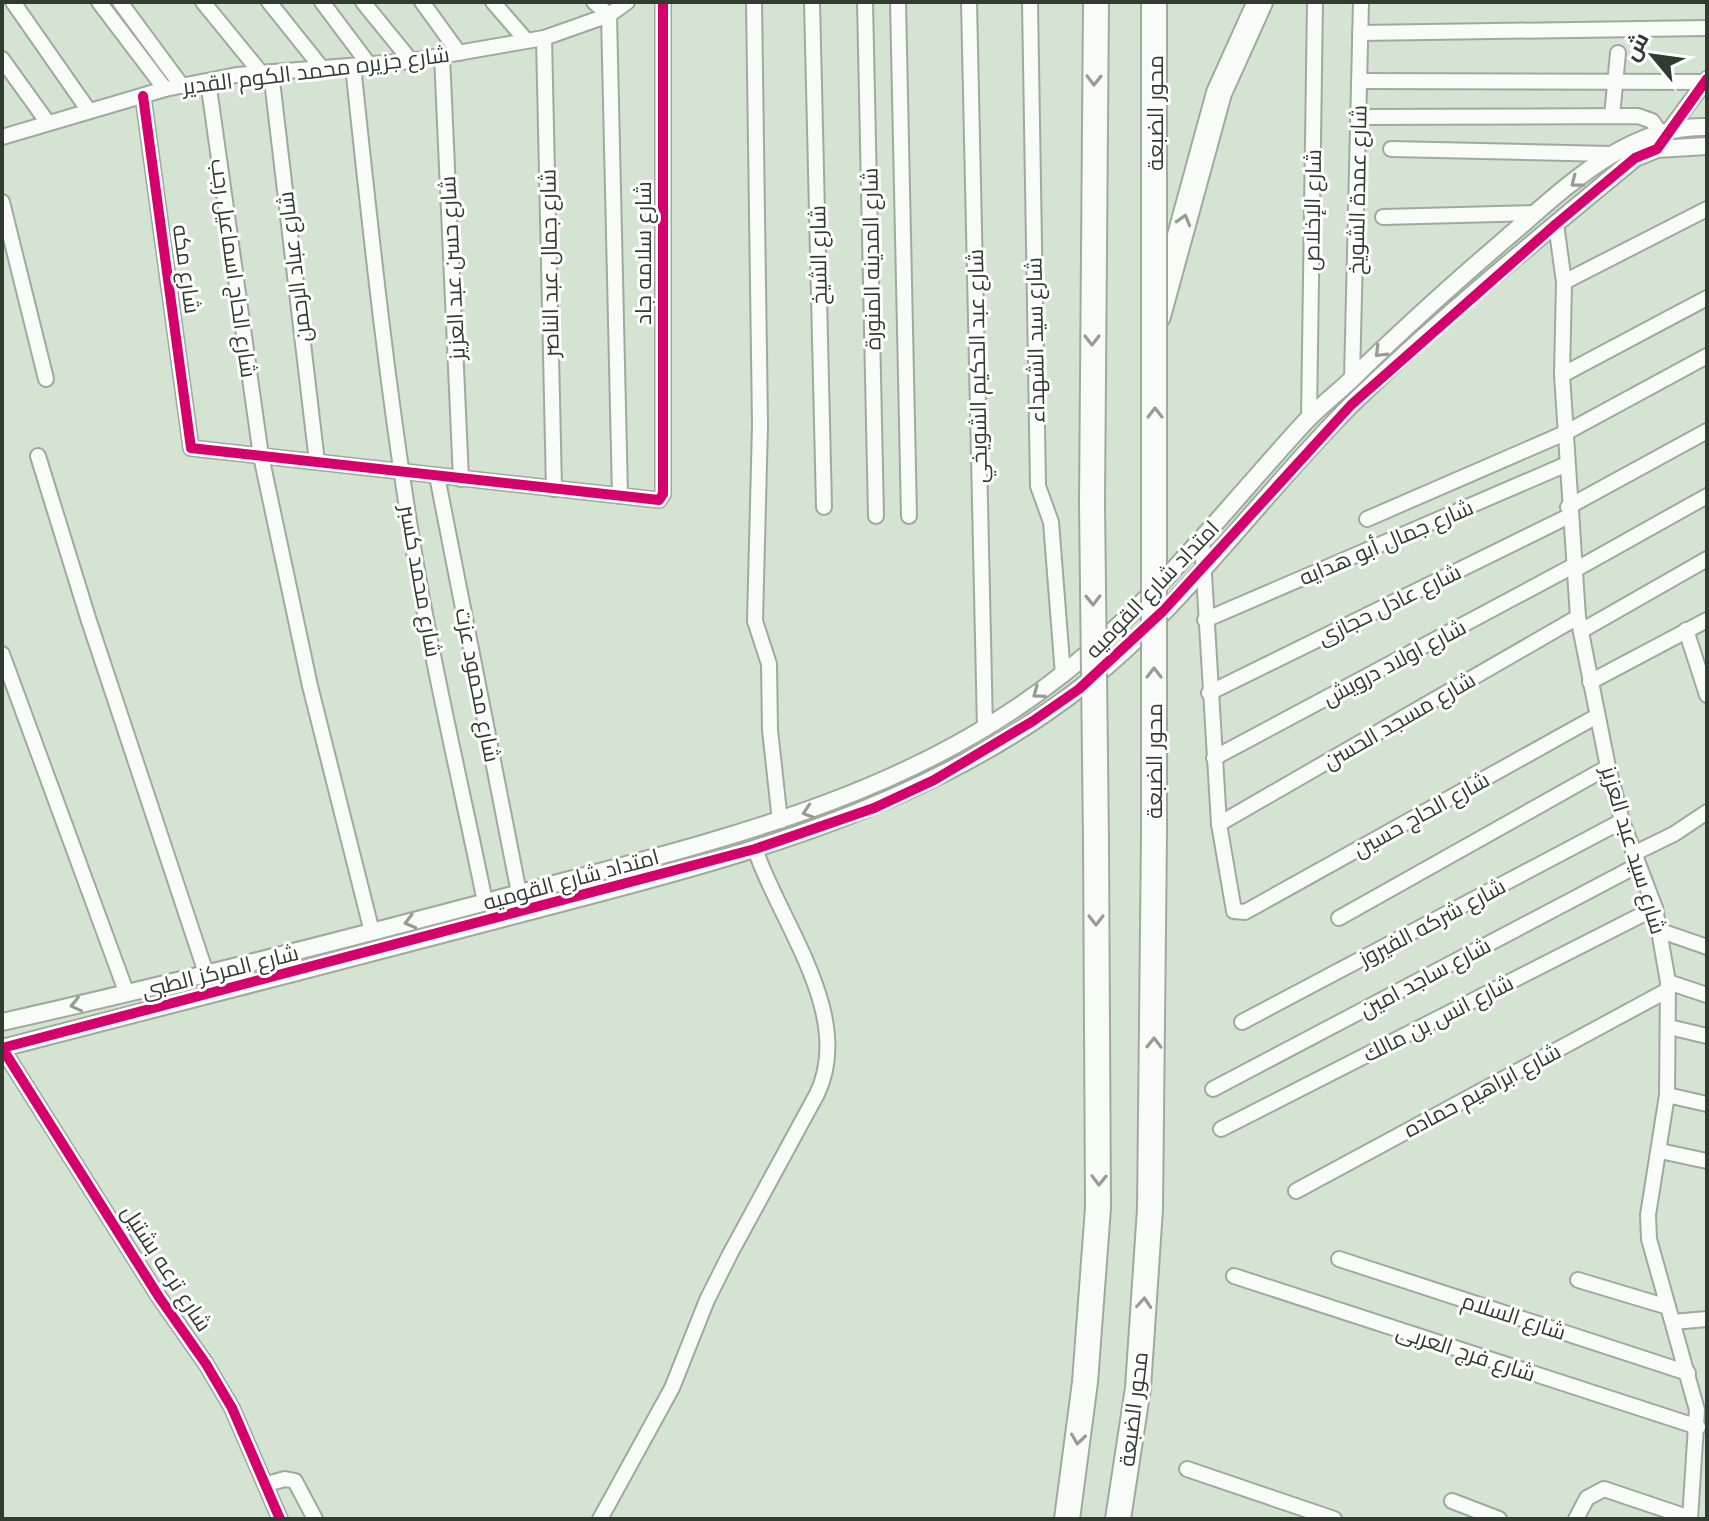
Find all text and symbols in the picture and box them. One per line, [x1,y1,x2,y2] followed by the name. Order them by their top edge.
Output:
[1613,16,1693,96] north arrow
[1616,27,1655,65] text: ش
[179,40,451,103] street label: شارع جزيره محمد الكوم القدير
[1141,55,1169,171] street label: محور الضبعة
[1086,74,1103,87] one-way arrow
[1342,105,1373,275] street label: شارع عمدة الشويخ
[1297,149,1328,271] street label: شارع الإخلاص
[204,157,263,379] street label: شارع الحاج اسماعيل رجب
[855,168,888,350] street label: شارع المدينه المنورة
[533,169,566,359] street label: شارع جمال عبد الناصر
[1570,172,1585,186] one-way arrow
[433,175,472,363] street label: شارع حسن عبد العزيز
[629,181,658,325] street label: شارع سلامه جاد
[271,190,318,344] street label: شارع عباد الرحمن
[803,205,834,305] street label: شارع الشيخ
[1175,213,1191,227] one-way arrow
[166,223,207,316] street label: شارع مكه
[961,249,996,483] street label: شارع عبد الحكيم الشويخي
[1020,257,1051,423] street label: شارع سيد الشهداء
[1083,334,1101,347] one-way arrow
[1374,343,1389,357] one-way arrow
[1146,406,1164,419] one-way arrow
[1295,493,1478,592] street label: شارع جمال أبو هدايه
[393,501,448,659] street label: شارع محمد كسبر
[1079,514,1226,665] street label: امتداد شارع القوميه
[1313,557,1466,652] street label: شارع عادل حجازى
[1084,594,1102,607] one-way arrow
[448,605,507,765] street label: شارع محمود عزت
[1317,612,1471,712] street label: شارع اولاد درويش
[1318,665,1481,776] street label: شارع مسجد الحسن
[1145,666,1163,679] one-way arrow
[1032,683,1046,698] one-way arrow
[1140,703,1168,819] street label: محور الضبعة
[1594,761,1673,938] street label: شارع سيد عبد العزيز
[1348,765,1495,864] street label: شارع الحاج حسين
[802,803,815,819] one-way arrow
[480,842,662,917] street label: امتداد شارع القوميه
[1352,872,1511,974] street label: شارع شركه الفيروز
[404,913,417,930] one-way arrow
[1087,914,1105,927] one-way arrow
[1355,931,1496,1024] street label: شارع ساجد امين
[139,938,302,1005] street label: شارع المركز الطبى
[1358,968,1518,1069] street label: شارع انس بن مالك
[70,996,84,1013] one-way arrow
[1145,1036,1163,1049] one-way arrow
[1399,1037,1566,1145] street label: شارع ابراهيم حماده
[1090,1174,1108,1187] one-way arrow
[115,1199,218,1337] street label: شارع ترعه بشتيل
[1458,1286,1570,1348] street label: شارع السلام
[1135,1296,1152,1309] one-way arrow
[1393,1316,1539,1389] street label: شارع فرج العربى
[1112,1350,1154,1468] street label: محور الضبعة
[1069,1432,1086,1445] one-way arrow

